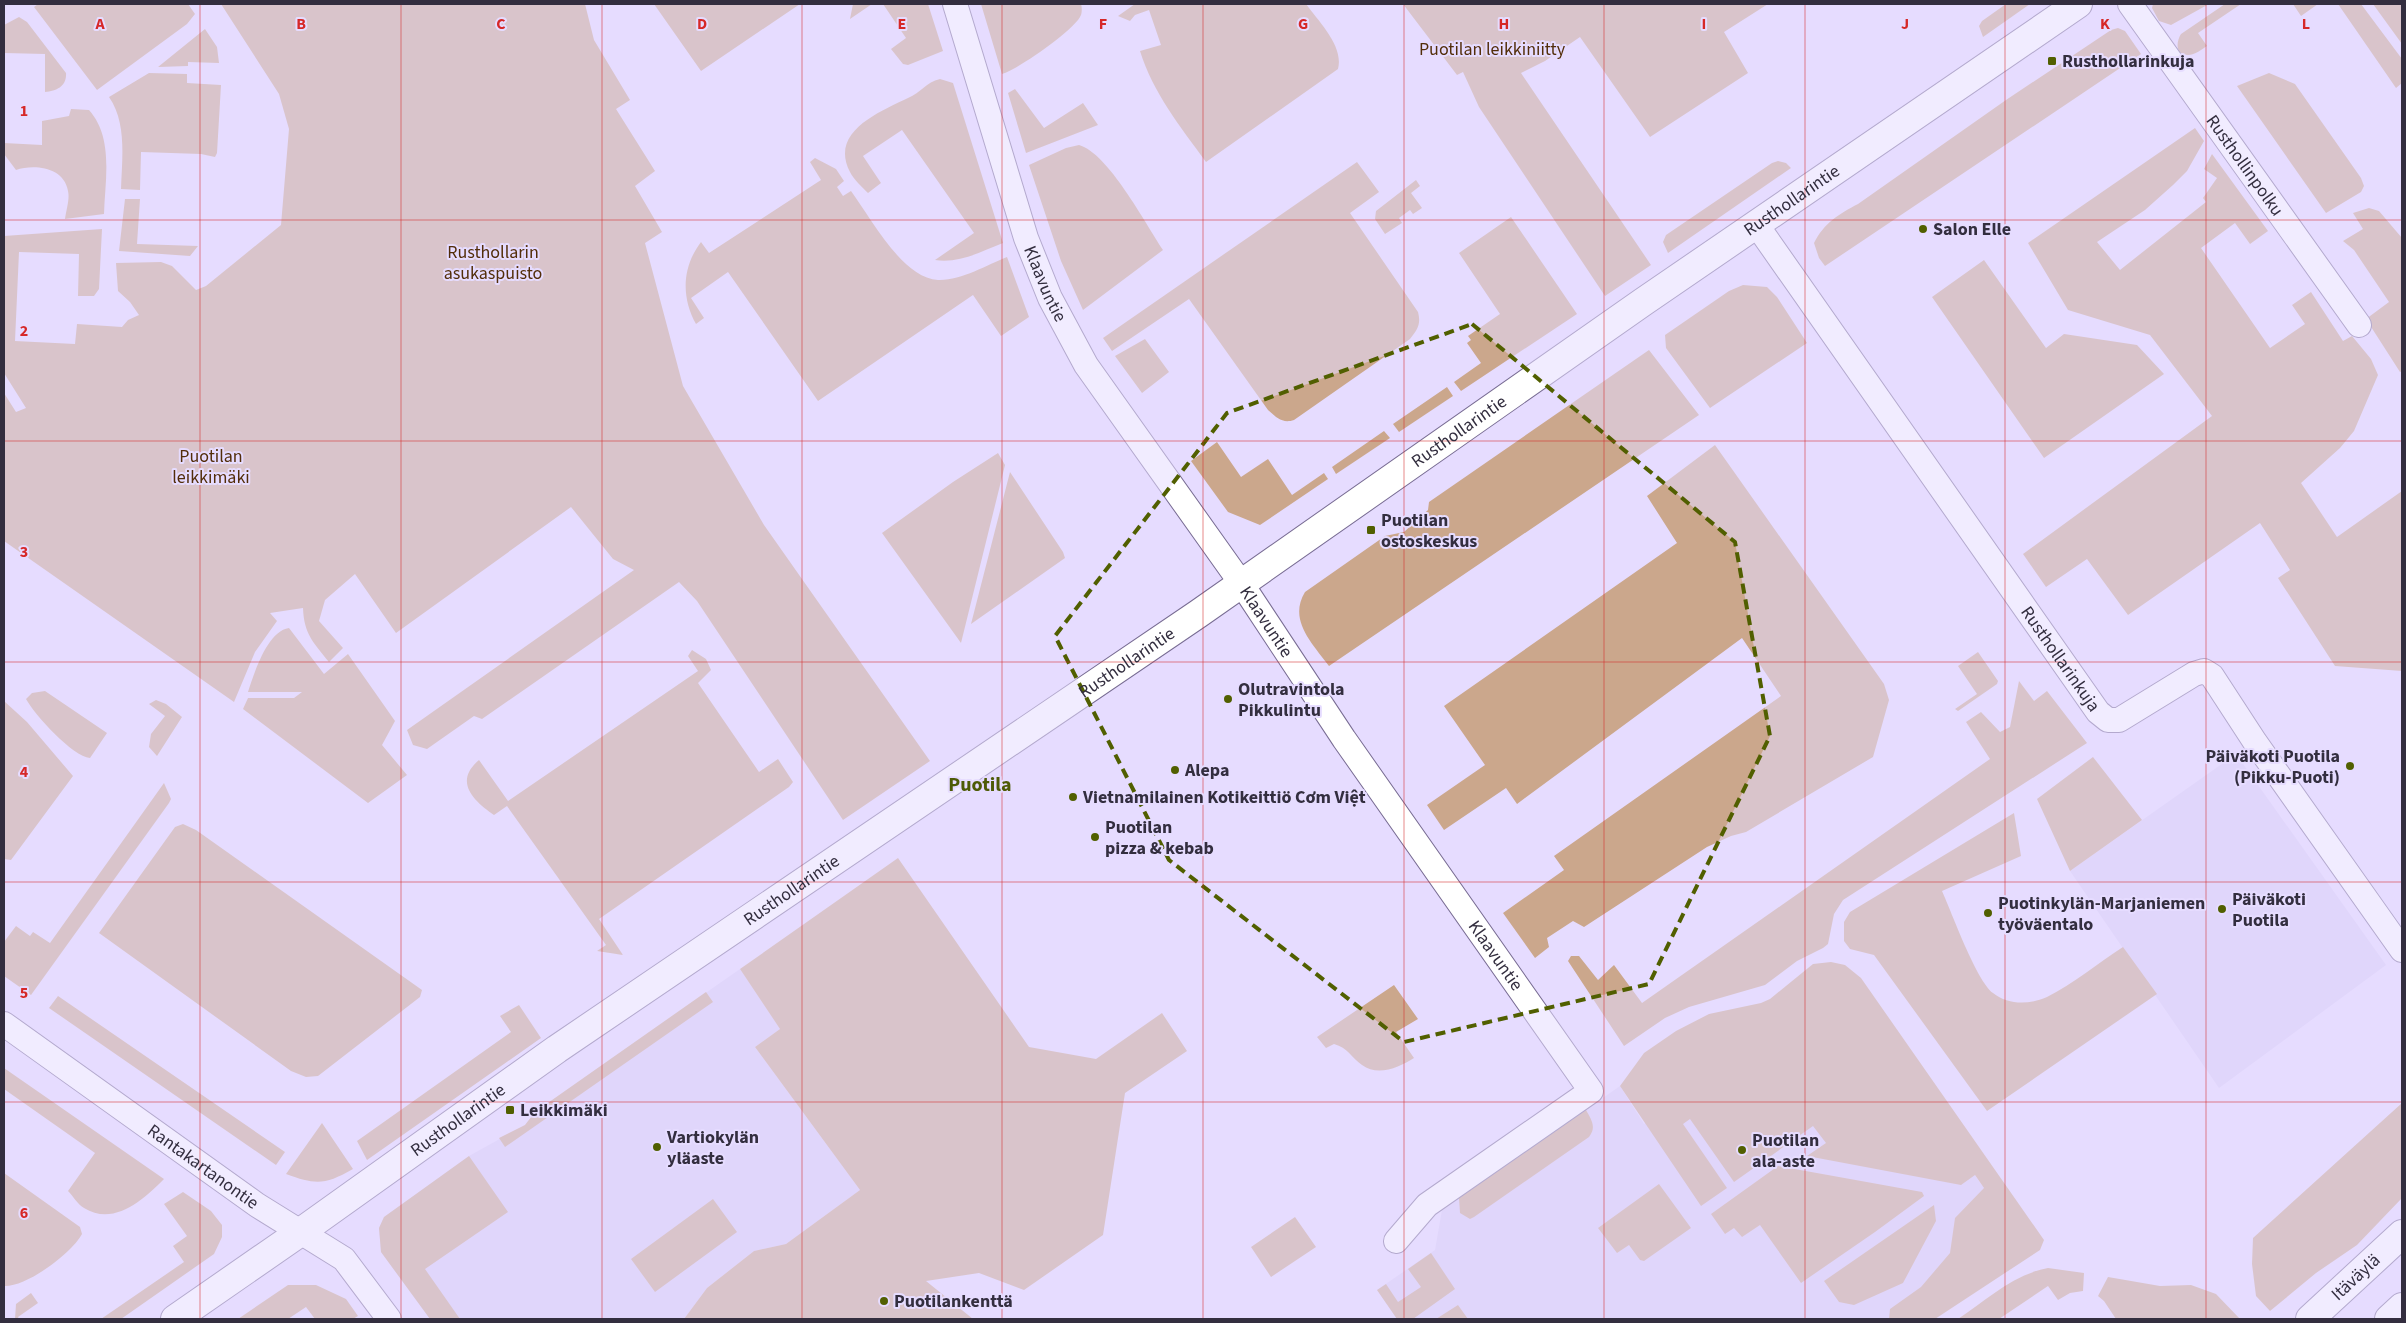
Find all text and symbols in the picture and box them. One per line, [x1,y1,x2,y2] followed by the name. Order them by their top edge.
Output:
[94,13,105,35] text: A
[296,13,306,35] text: B
[496,13,506,35] text: C
[697,13,707,35] text: D
[898,13,906,35] text: E
[1099,13,1107,35] text: F
[1298,13,1308,35] text: G
[1499,13,1509,35] text: H
[1702,13,1706,35] text: I
[1901,13,1909,35] text: J
[2100,13,2110,35] text: K
[2302,13,2310,35] text: L
[1419,37,1566,62] park label: Puotilan leikkiniitty
[2062,49,2195,74] place label: Rusthollarinkuja
[2046,55,2058,67] marker: Rusthollarinkuja
[20,100,28,122] text: 1
[2200,109,2290,221] street label: Rusthollinpolku
[1739,158,1845,242] street label: Rusthollarintie
[1933,217,2011,242] place label: Salon Elle
[1917,223,1929,235] marker: Salon Elle
[444,240,542,286] park label: Rusthollarin asukaspuisto
[1018,242,1073,326] street label: Klaavuntie
[20,320,28,342] text: 2
[1406,389,1512,473] street label: Rusthollarintie
[172,444,250,490] park label: Puotilan leikkimäki
[1381,508,1477,554] place label: Puotilan ostoskeskus
[1365,524,1377,536] marker: Puotilan ostoskeskus
[20,541,28,563] text: 3
[1234,581,1299,662] street label: Klaavuntie
[2015,601,2106,717] street label: Rusthollarinkuja
[1073,621,1180,704] street label: Rusthollarintie
[1238,677,1345,723] place label: Olutravintola Pikkulintu
[1222,693,1234,705] marker: Olutravintola Pikkulintu
[2206,744,2340,790] place label: Päiväkoti Puotila (Pikku-Puoti)
[1184,758,1229,783] place label: Alepa
[2344,760,2356,772] marker: Päiväkoti Puotila (Pikku-Puoti)
[20,761,29,783] text: 4
[1169,764,1181,776] marker: Alepa
[948,771,1012,799] district label: Puotila
[1082,785,1366,810] place label: Vietnamilainen Kotikeittiö Cơm Việt
[1067,791,1079,803] marker: Vietnamilainen Kotikeittiö Cơm Việt
[1105,815,1214,861] place label: Puotilan pizza & kebab
[1089,831,1101,843] marker: Puotilan pizza & kebab
[738,848,844,932] street label: Rusthollarintie
[2232,887,2306,933] place label: Päiväkoti Puotila
[1998,891,2205,937] place label: Puotinkylän-Marjaniemen työväentalo
[2216,903,2228,915] marker: Päiväkoti Puotila
[1982,907,1994,919] marker: Puotinkylän-Marjaniemen työväentalo
[1462,915,1529,996] street label: Klaavuntie
[20,982,28,1004] text: 5
[405,1077,510,1162] street label: Rusthollarintie
[520,1098,608,1123] place label: Leikkimäki
[504,1104,516,1116] marker: Leikkimäki
[142,1118,264,1215] street label: Rantakartanontie
[666,1125,759,1171] place label: Vartiokylän yläaste
[1752,1128,1819,1174] place label: Puotilan ala-aste
[651,1141,663,1153] marker: Vartiokylän yläaste
[1736,1144,1748,1156] marker: Puotilan ala-aste
[20,1202,28,1224] text: 6
[2325,1248,2386,1306] street label: Itäväylä
[894,1289,1013,1314] place label: Puotilankenttä
[878,1295,890,1307] marker: Puotilankenttä

